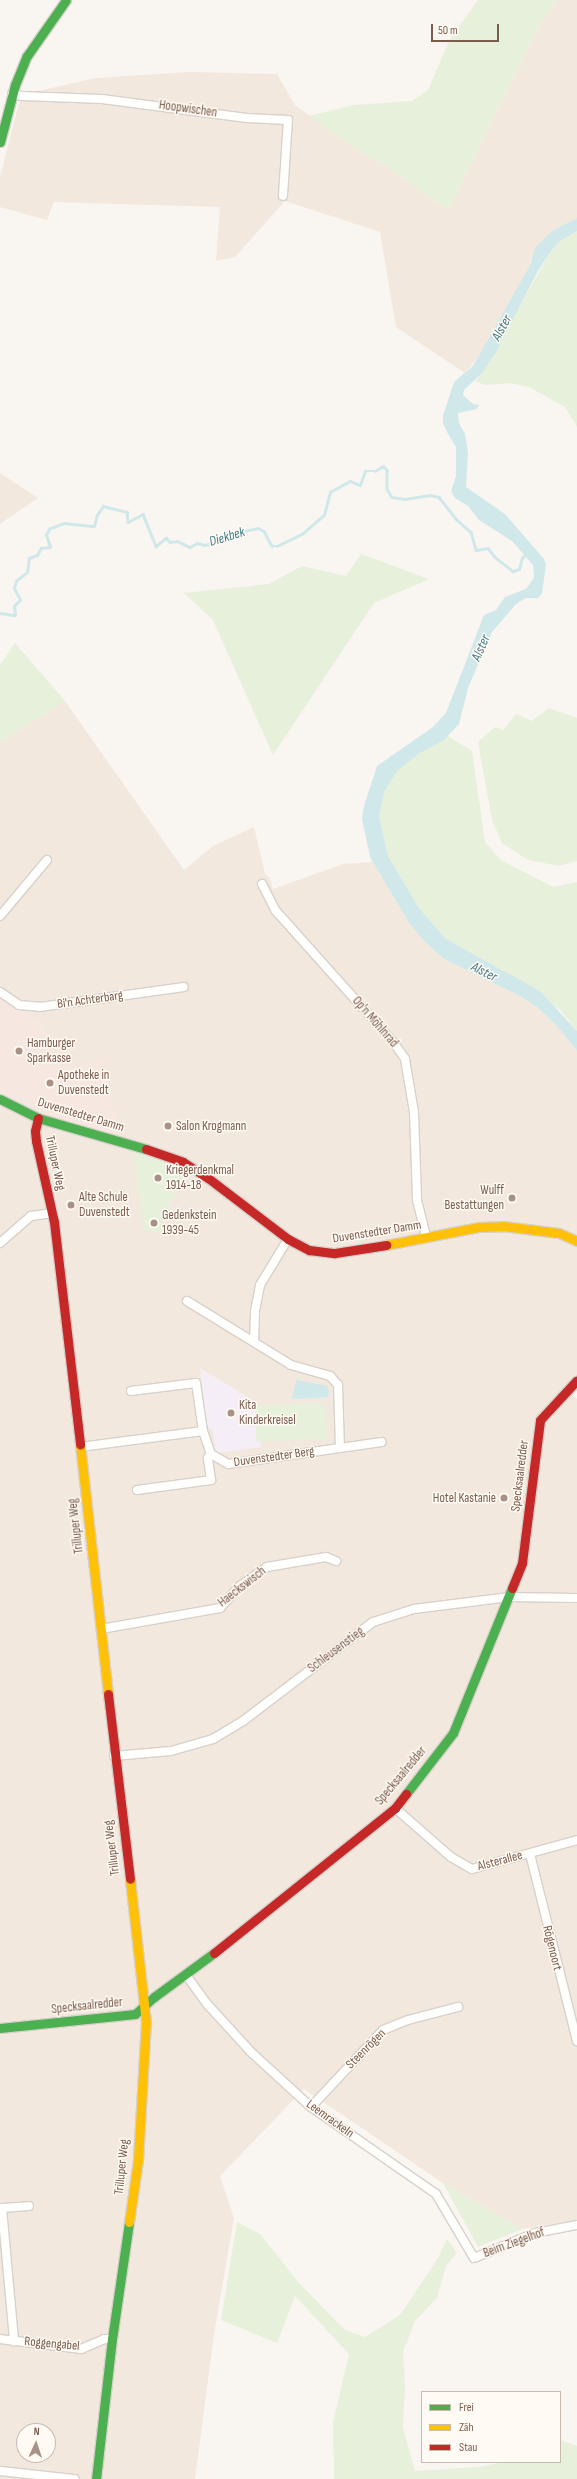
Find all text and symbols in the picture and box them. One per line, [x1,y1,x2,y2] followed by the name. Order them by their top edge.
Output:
[433,16,501,42] scale bar
[438,23,458,38] text: 50 m
[158,97,218,121] street label: Hoopwischen
[488,312,516,344] water label: Alster
[207,524,247,550] water label: Diekbek
[468,632,494,664] water label: Alster
[468,958,500,986] water label: Alster
[56,988,124,1012] street label: Bi'n Achterbarg
[349,993,401,1051] street label: Op'n Möhlnrad
[27,1036,75,1067] place label: Hamburger Sparkasse
[14,1046,24,1056] marker: Hamburger Sparkasse
[58,1068,109,1099] place label: Apotheke in Duvenstedt
[45,1078,55,1088] marker: Apotheke in Duvenstedt
[36,1094,126,1136] street label: Duvenstedter Damm
[176,1118,246,1134] place label: Salon Krogmann
[163,1121,173,1131] marker: Salon Krogmann
[42,1134,68,1192] street label: Trilluper Weg
[166,1163,234,1194] place label: Kriegerdenkmal 1914-18
[153,1173,163,1183] marker: Kriegerdenkmal 1914-18
[445,1183,504,1214] place label: Wulff Bestattungen
[79,1190,130,1221] place label: Alte Schule Duvenstedt
[507,1193,517,1203] marker: Wulff Bestattungen
[66,1200,76,1210] marker: Alte Schule Duvenstedt
[162,1208,216,1239] place label: Gedenkstein 1939-45
[332,1217,422,1247] street label: Duvenstedter Damm
[149,1218,159,1228] marker: Gedenkstein 1939-45
[239,1398,296,1429] place label: Kita Kinderkreisel
[226,1408,236,1418] marker: Kita Kinderkreisel
[508,1439,532,1513] street label: Specksaalredder
[233,1444,315,1470] street label: Duvenstedter Berg
[433,1490,496,1506] place label: Hotel Kastanie
[499,1493,509,1503] marker: Hotel Kastanie
[65,1497,87,1555] street label: Trilluper Weg
[215,1563,269,1611] street label: Haeckswisch
[305,1624,367,1676] street label: Schleusenstieg
[372,1744,430,1808] street label: Specksaalredder
[101,1819,123,1877] street label: Trilluper Weg
[476,1848,524,1874] street label: Alsterallee
[539,1924,565,1972] street label: Rögenoort
[51,1994,123,2018] street label: Specksaalredder
[343,2026,389,2072] street label: Steenrögen
[303,2096,357,2142] street label: Leemrackeln
[111,2138,133,2196] street label: Trilluper Weg
[481,2225,547,2261] street label: Beim Ziegelhof
[24,2334,80,2354] street label: Roggengabel
[421,2391,561,2463] legend
[459,2400,474,2415] text: Frei
[459,2420,474,2435] text: Zäh
[16,2423,56,2463] north arrow
[33,2425,40,2438] text: N
[459,2440,477,2455] text: Stau

